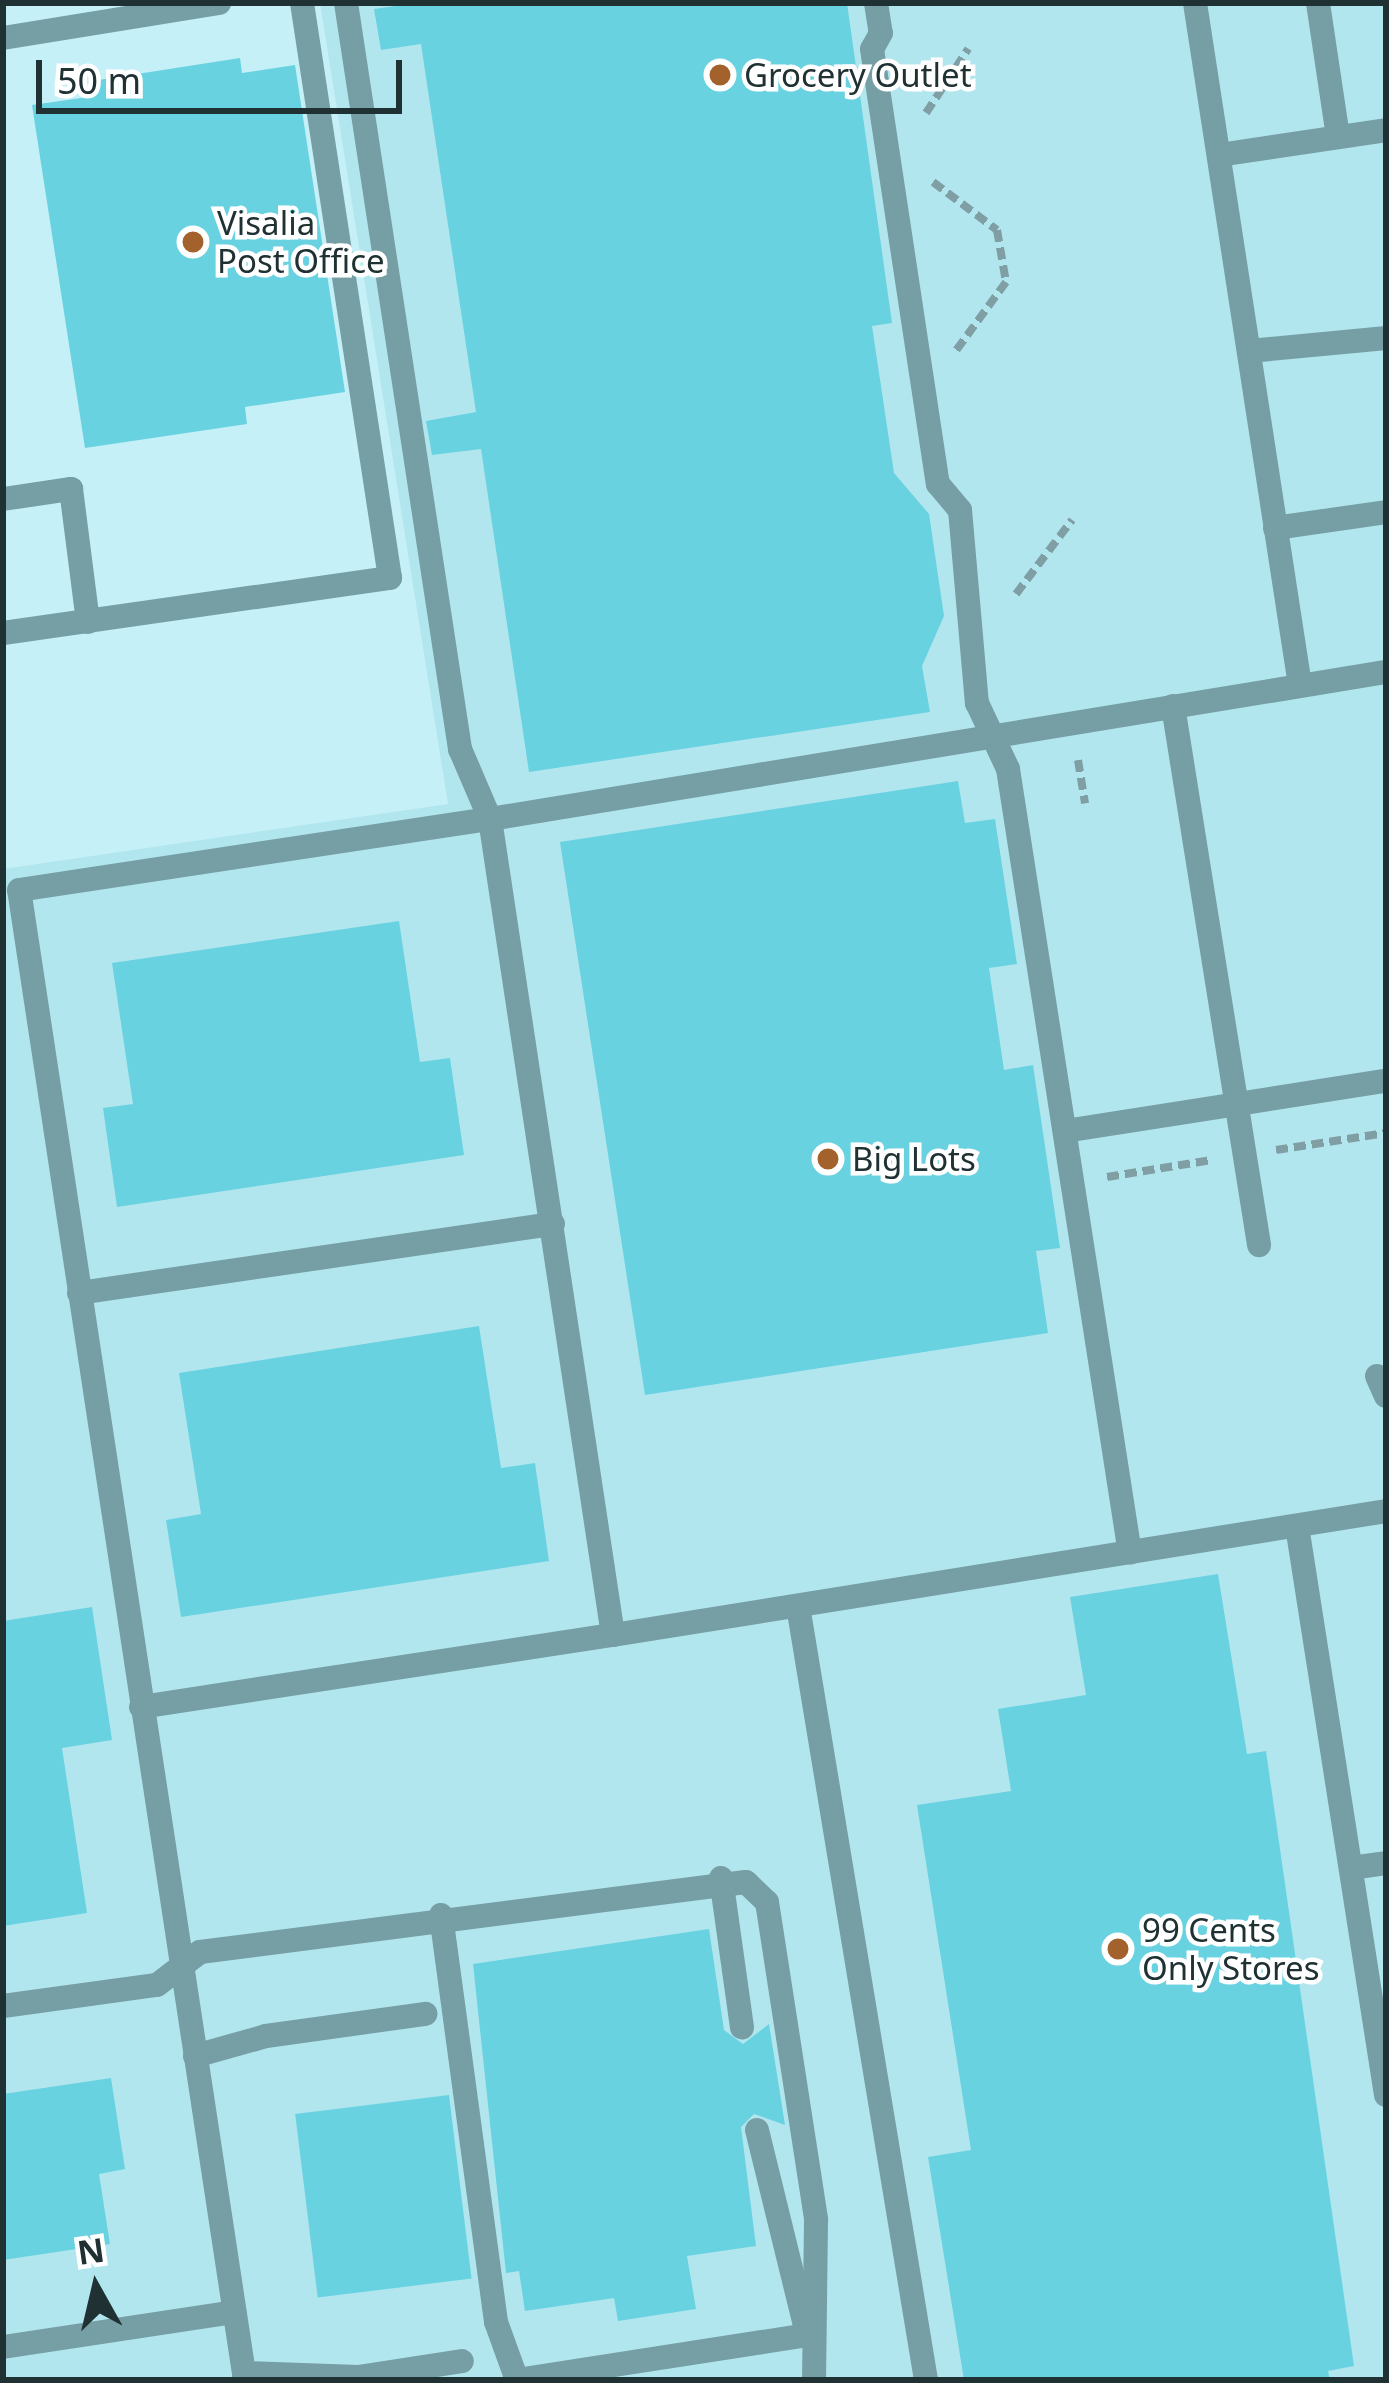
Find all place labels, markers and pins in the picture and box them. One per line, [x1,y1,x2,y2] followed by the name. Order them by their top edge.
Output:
[744,55,972,95] place label: Grocery Outlet
[707,62,733,88] marker: Grocery Outlet
[217,203,385,281] place label: Visalia Post Office
[180,229,206,255] marker: Visalia Post Office
[852,1139,976,1179] place label: Big Lots
[815,1146,841,1172] marker: Big Lots
[1142,1910,1319,1988] place label: 99 Cents Only Stores
[1105,1936,1131,1962] marker: 99 Cents Only Stores

